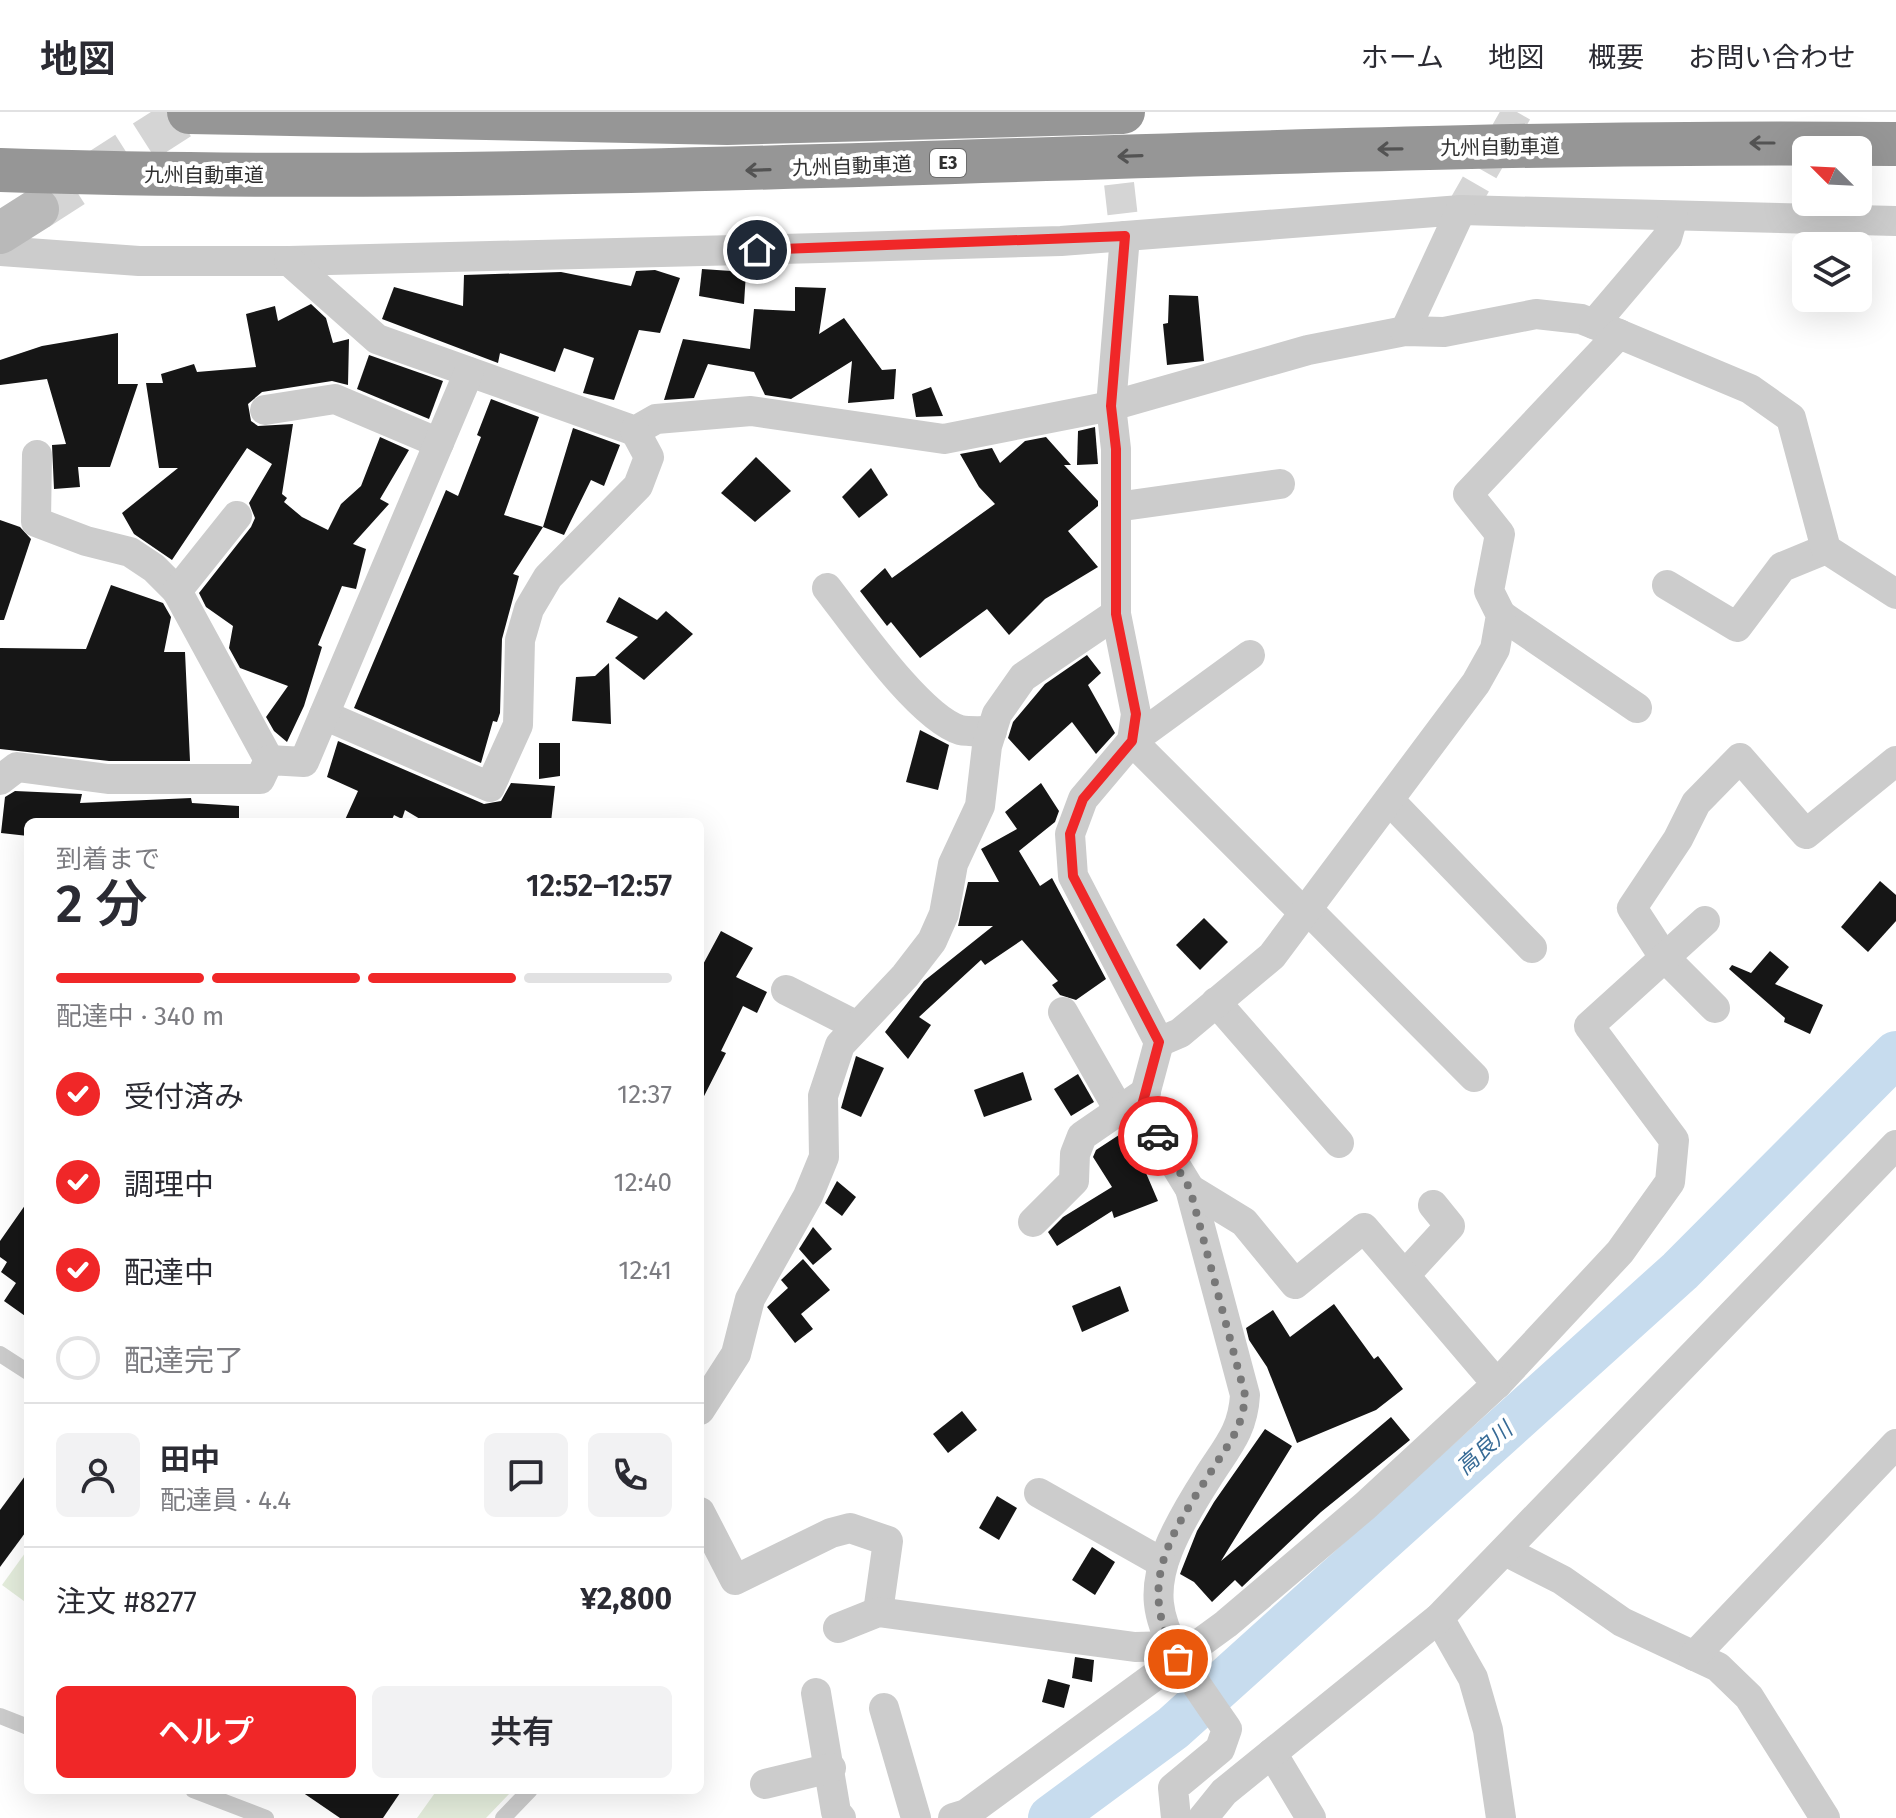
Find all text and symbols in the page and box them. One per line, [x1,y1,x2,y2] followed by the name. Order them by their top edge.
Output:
[40,36,116,82] text: 地図
[1361,41,1444,74] text: ホーム
[1488,41,1544,74] text: 地図
[1588,41,1644,74] text: 概要
[1688,41,1856,74] text: お問い合わせ
[1440,134,1560,160] street label: 九州自動車道
[1749,135,1776,151] one-way arrow
[1792,136,1872,216] north arrow
[1792,136,1872,312] map controls
[1377,141,1404,157] one-way arrow
[1117,148,1144,163] one-way arrow
[930,149,966,177] road number: E3
[792,152,912,180] street label: 九州自動車道
[745,162,772,177] one-way arrow
[144,163,264,187] street label: 九州自動車道
[723,216,791,284] pin
[735,228,779,272] icon: home
[1792,232,1872,312] button: layers
[56,844,160,875] text: 到着まで
[526,868,672,904] text: 12:52–12:57
[56,873,147,936] text: 2 分
[56,1001,224,1032] text: 配達中 · 340 m
[56,1072,100,1116] icon: check
[124,1079,244,1115] text: 受付済み
[617,1079,672,1110] text: 12:37
[1118,1096,1198,1176] courier
[1136,1114,1180,1158] icon: car
[56,1160,100,1204] icon: check
[124,1167,214,1203] text: 調理中
[613,1167,672,1198] text: 12:40
[56,1248,100,1292] icon: check
[124,1255,214,1291] text: 配達中
[618,1255,672,1286] text: 12:41
[124,1343,244,1379] text: 配達完了
[1451,1415,1519,1480] water label: 高良川
[56,1433,140,1517] button: person
[484,1433,568,1517] button: chat
[588,1433,672,1517] button: phone
[160,1442,220,1478] text: 田中
[160,1485,291,1516] text: 配達員 · 4.4
[580,1581,672,1617] text: ¥2,800
[56,1584,197,1620] text: 注文 #8277
[1144,1625,1212,1693] pin
[1156,1637,1200,1681] icon: bag
[56,1686,356,1778] button: ヘルプ
[372,1686,672,1778] button: 共有

